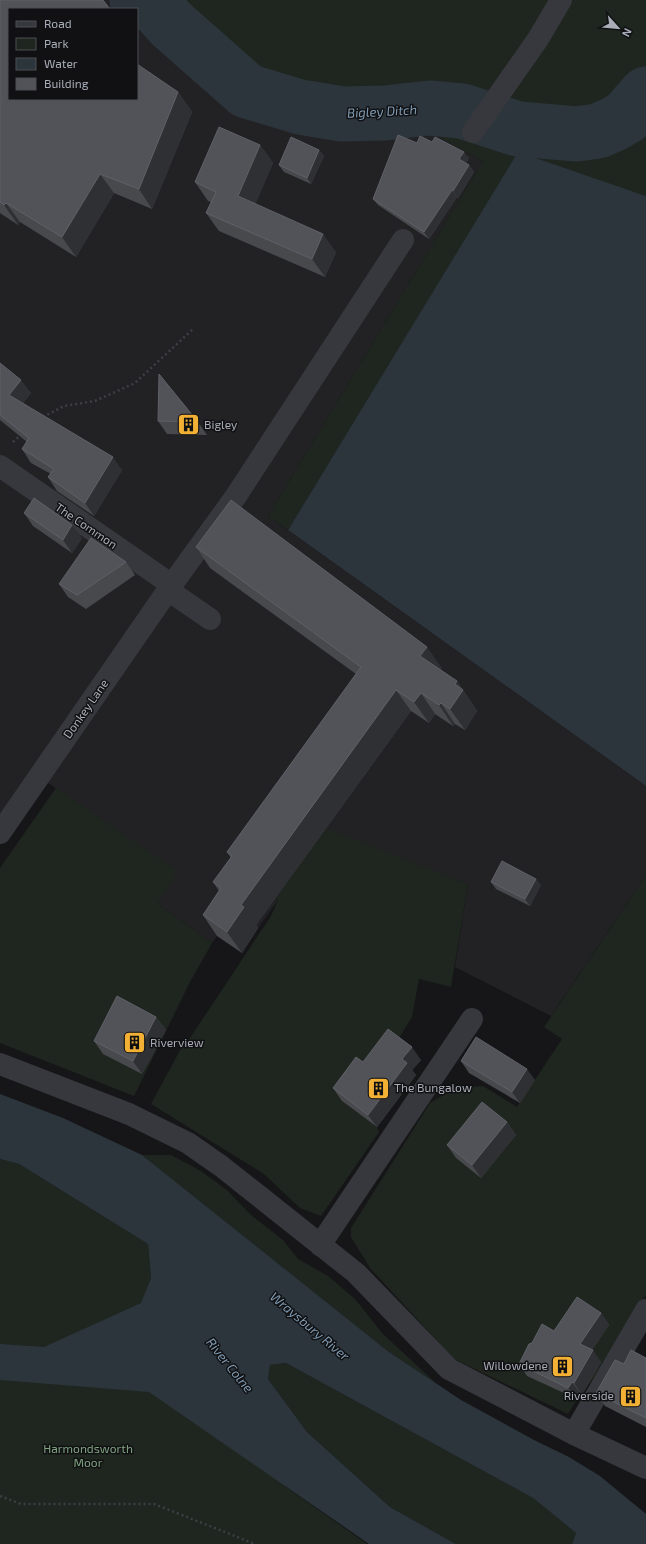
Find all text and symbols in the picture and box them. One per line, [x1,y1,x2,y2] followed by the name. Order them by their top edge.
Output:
[8,8,138,100] legend
[598,8,638,48] north arrow
[44,16,72,30] text: Road
[620,26,635,39] text: N
[44,36,69,50] text: Park
[44,56,78,70] text: Water
[44,76,89,90] text: Building
[347,101,417,121] water label: Bigley Ditch
[175,412,201,438] building icon: Bigley
[204,417,238,431] place label: Bigley
[53,499,120,551] street label: The Common
[60,676,111,741] street label: Donkey Lane
[121,1030,147,1056] building icon: Riverview
[150,1035,204,1049] place label: Riverview
[366,1075,392,1101] building icon: The Bungalow
[394,1080,472,1094] place label: The Bungalow
[267,1288,353,1364] water label: Wraysbury River
[203,1334,257,1396] water label: River Colne
[550,1353,576,1379] building icon: Willowdene
[483,1358,548,1372] place label: Willowdene
[617,1383,643,1409] building icon: Riverside
[564,1388,614,1402] place label: Riverside
[43,1441,133,1469] park label: Harmondsworth Moor

